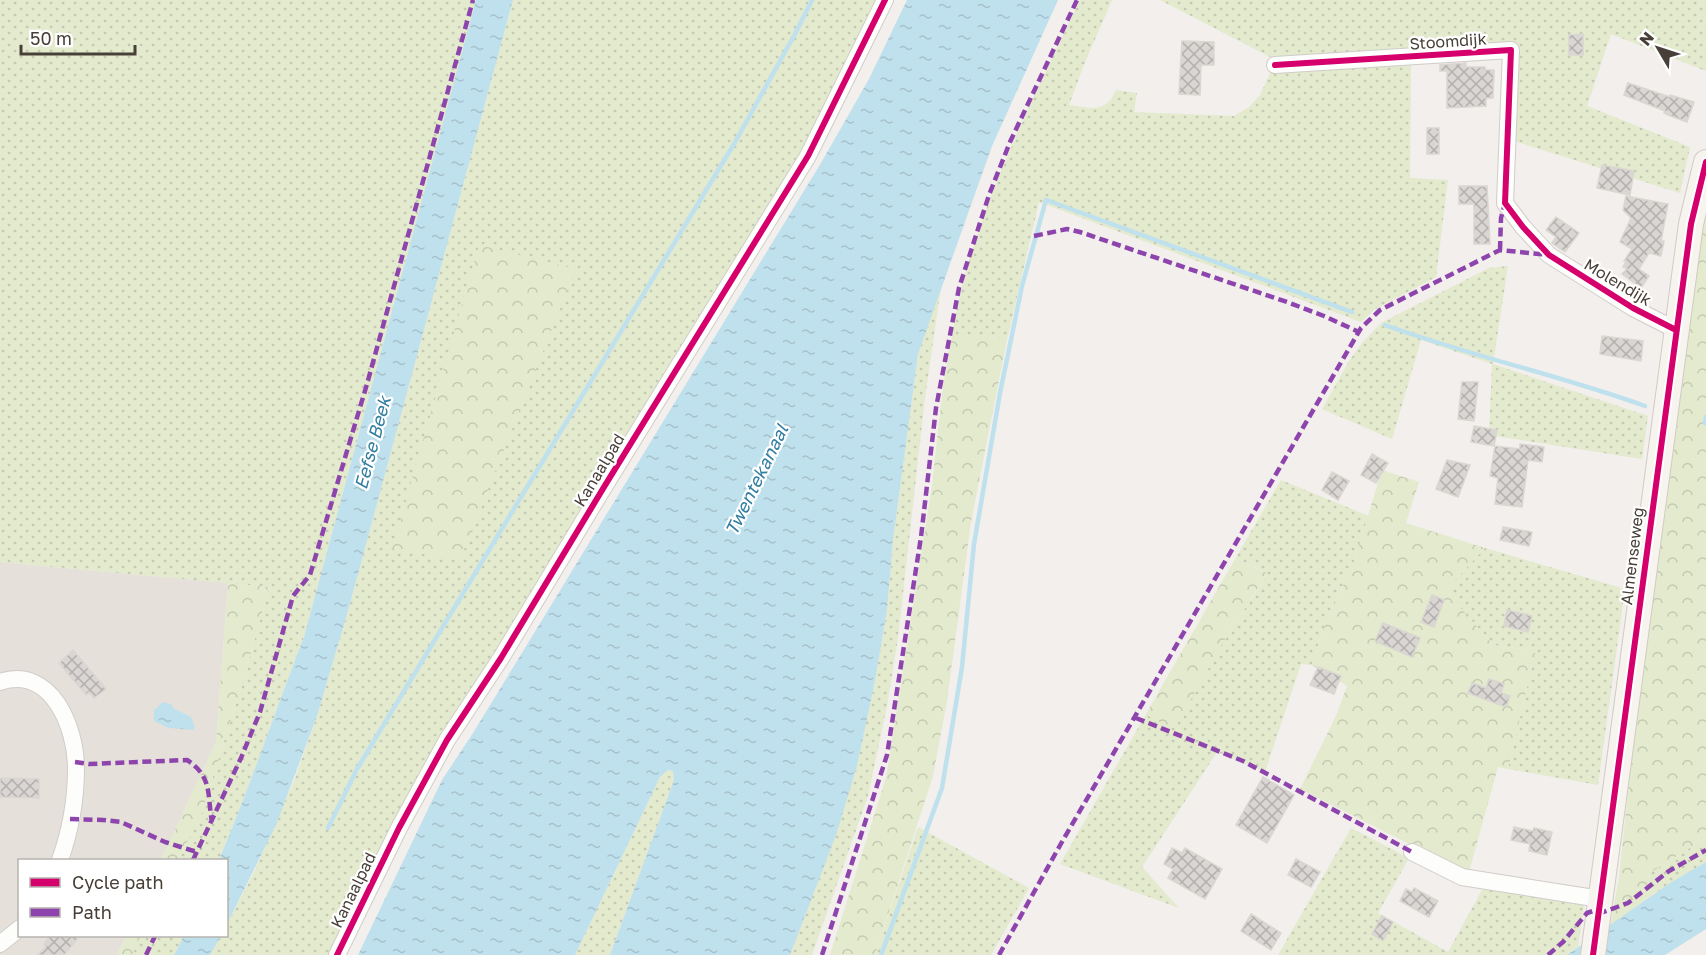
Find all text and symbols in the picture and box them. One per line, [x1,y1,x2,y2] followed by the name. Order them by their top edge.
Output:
[21,18,135,56] scale bar
[1628,18,1688,78] north arrow
[30,27,72,49] text: 50 m
[1409,28,1487,54] street label: Stoomdijk
[1635,28,1658,50] text: N
[1581,254,1655,310] street label: Molendijk
[349,392,395,492] water label: Eefse Beek
[720,420,793,538] water label: Twentekanaal
[569,430,629,510] street label: Kanaalpad
[1616,506,1648,606] street label: Almenseweg
[326,849,380,931] street label: Kanaalpad
[18,859,228,937] legend
[72,871,164,893] text: Cycle path
[72,901,112,923] text: Path

